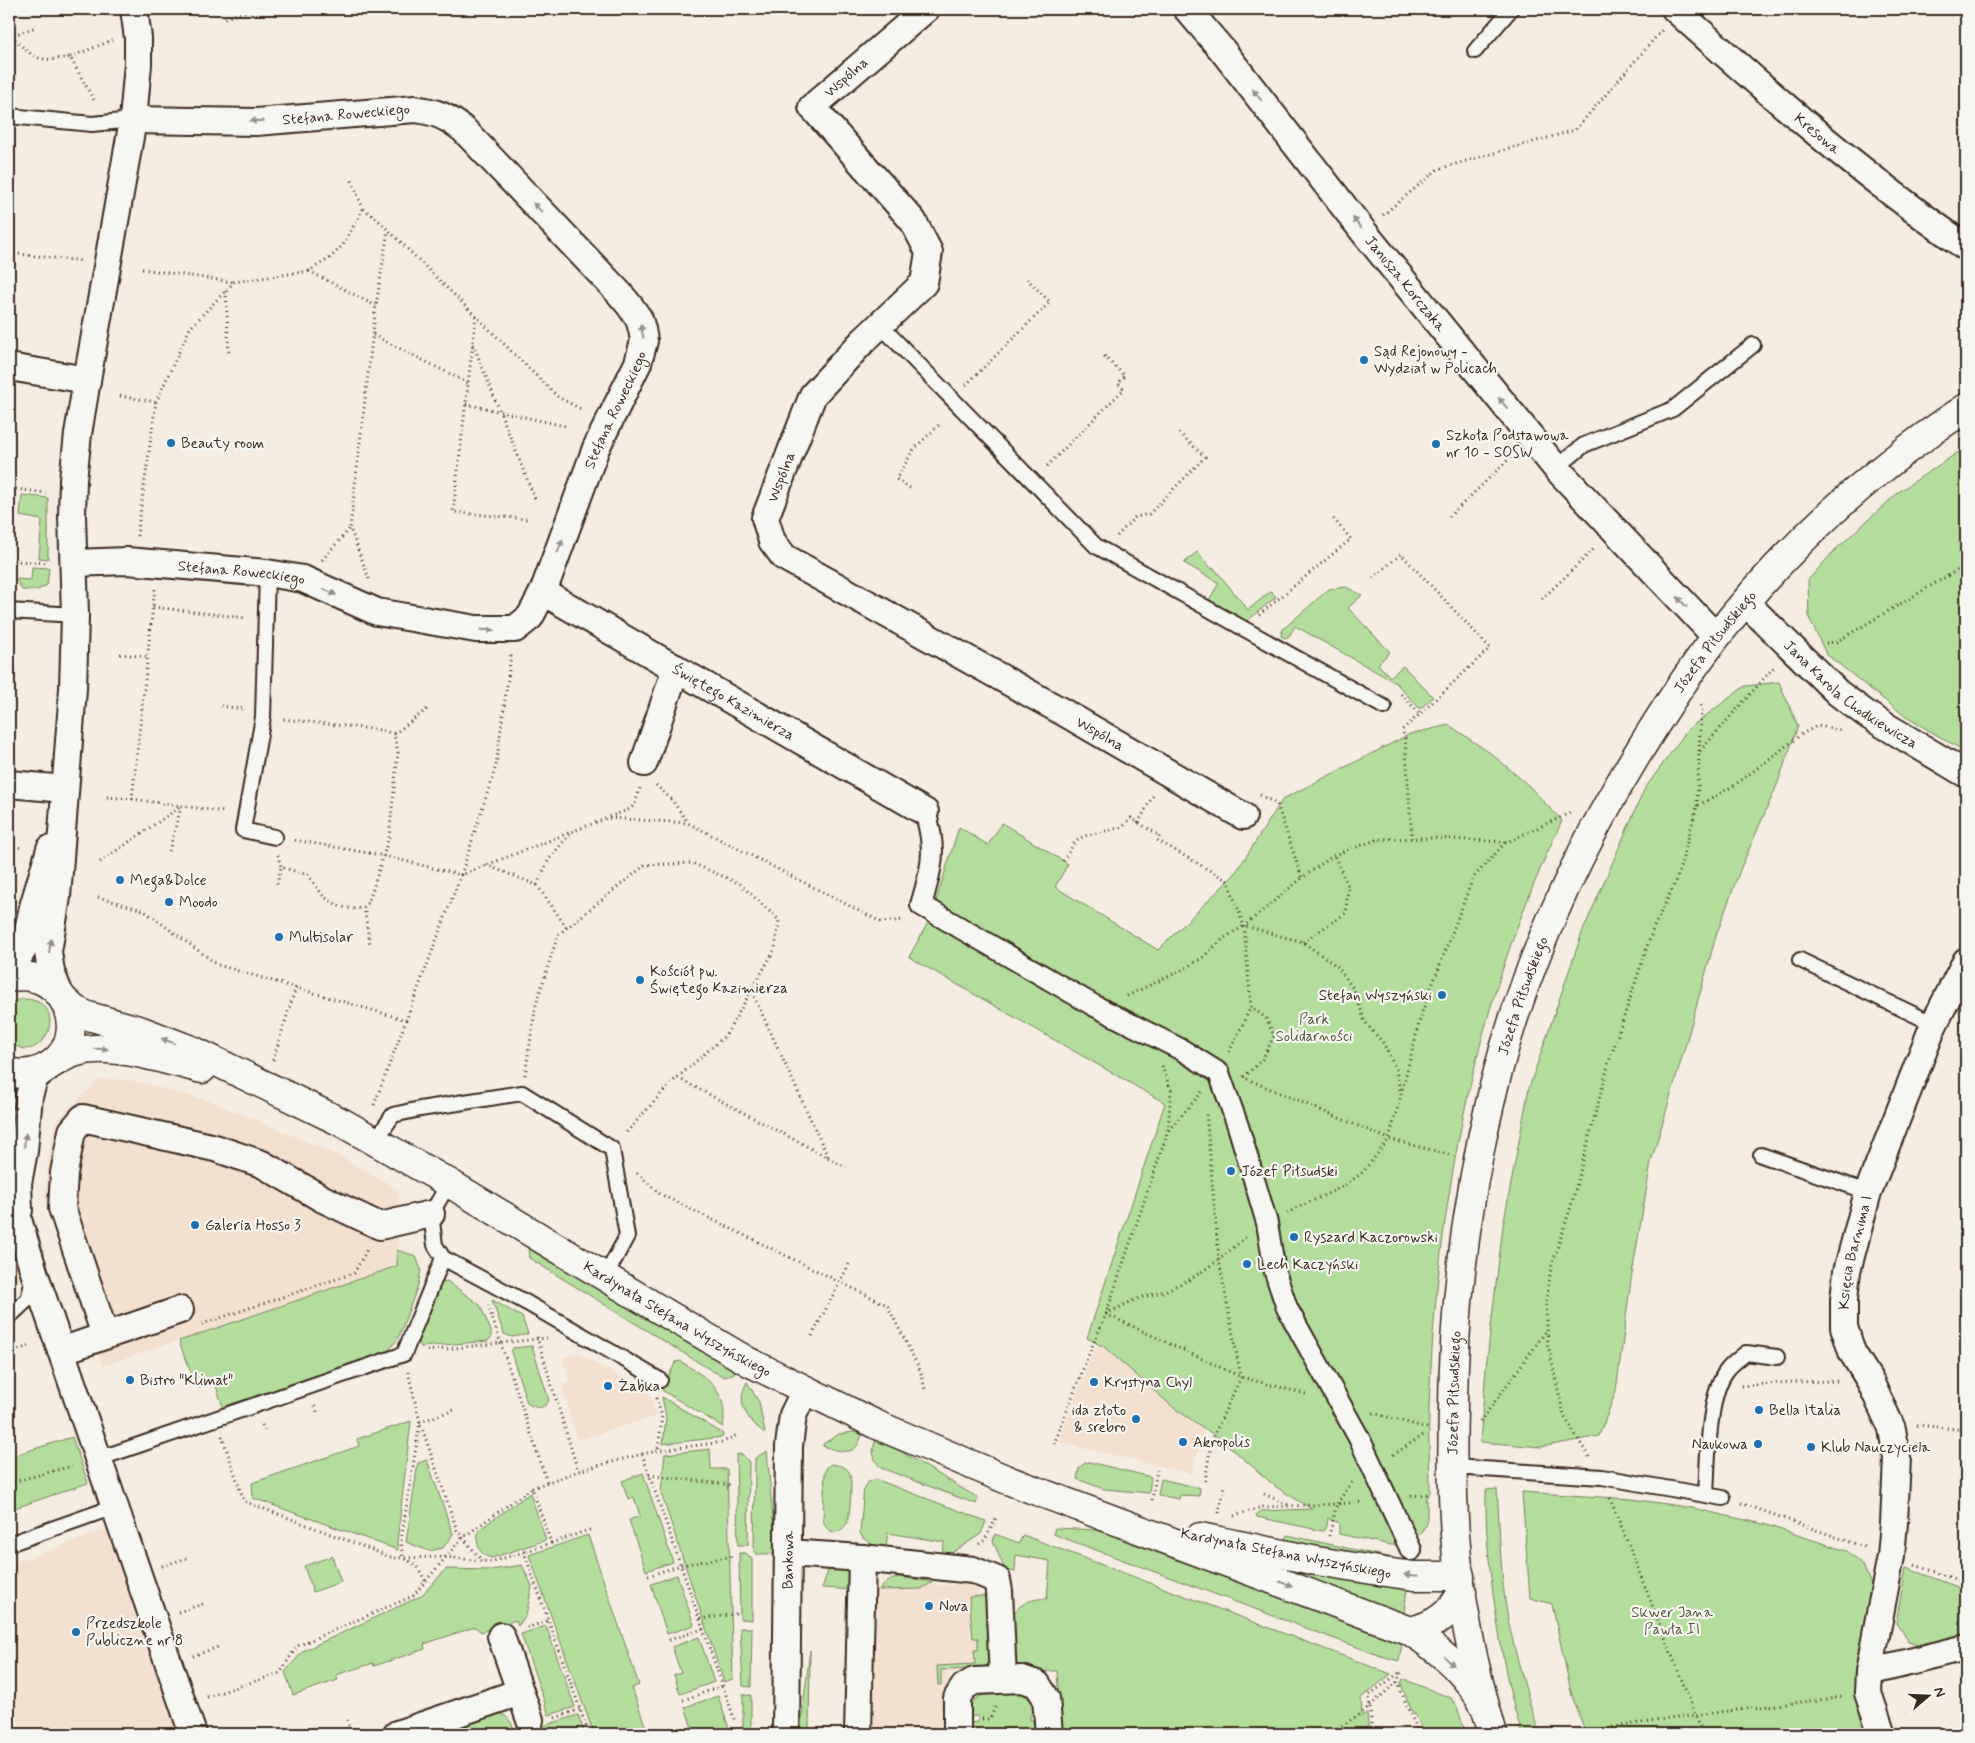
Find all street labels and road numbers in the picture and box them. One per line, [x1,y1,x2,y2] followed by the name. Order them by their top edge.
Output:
[820,53,873,103] street label: Wspólna
[282,99,411,132] street label: Stefana Roweckiego
[1789,109,1845,160] street label: Kresowa
[1360,232,1451,337] street label: Janusza Korczaka
[580,349,652,472] street label: Stefana Roweckiego
[763,449,801,505] street label: Wspólna
[177,556,306,590] street label: Stefana Roweckiego
[1670,587,1761,697] street label: Józefa Piłsudskiego
[1779,636,1921,754] street label: Jana Karola Chodkiewicza
[668,659,798,746] street label: Świętego Kazimierza
[1072,713,1128,756] street label: Wspólna
[1494,934,1554,1058] street label: Józefa Piłsudskiego
[1835,1193,1878,1309] street label: Księcia Barnima I
[579,1257,774,1382] street label: Kardynała Stefana Wyszyńskiego
[1443,1330,1467,1455] street label: Józefa Piłsudskiego
[1179,1524,1393,1585] street label: Kardynała Stefana Wyszyńskiego
[779,1530,799,1589] street label: Bankowa

